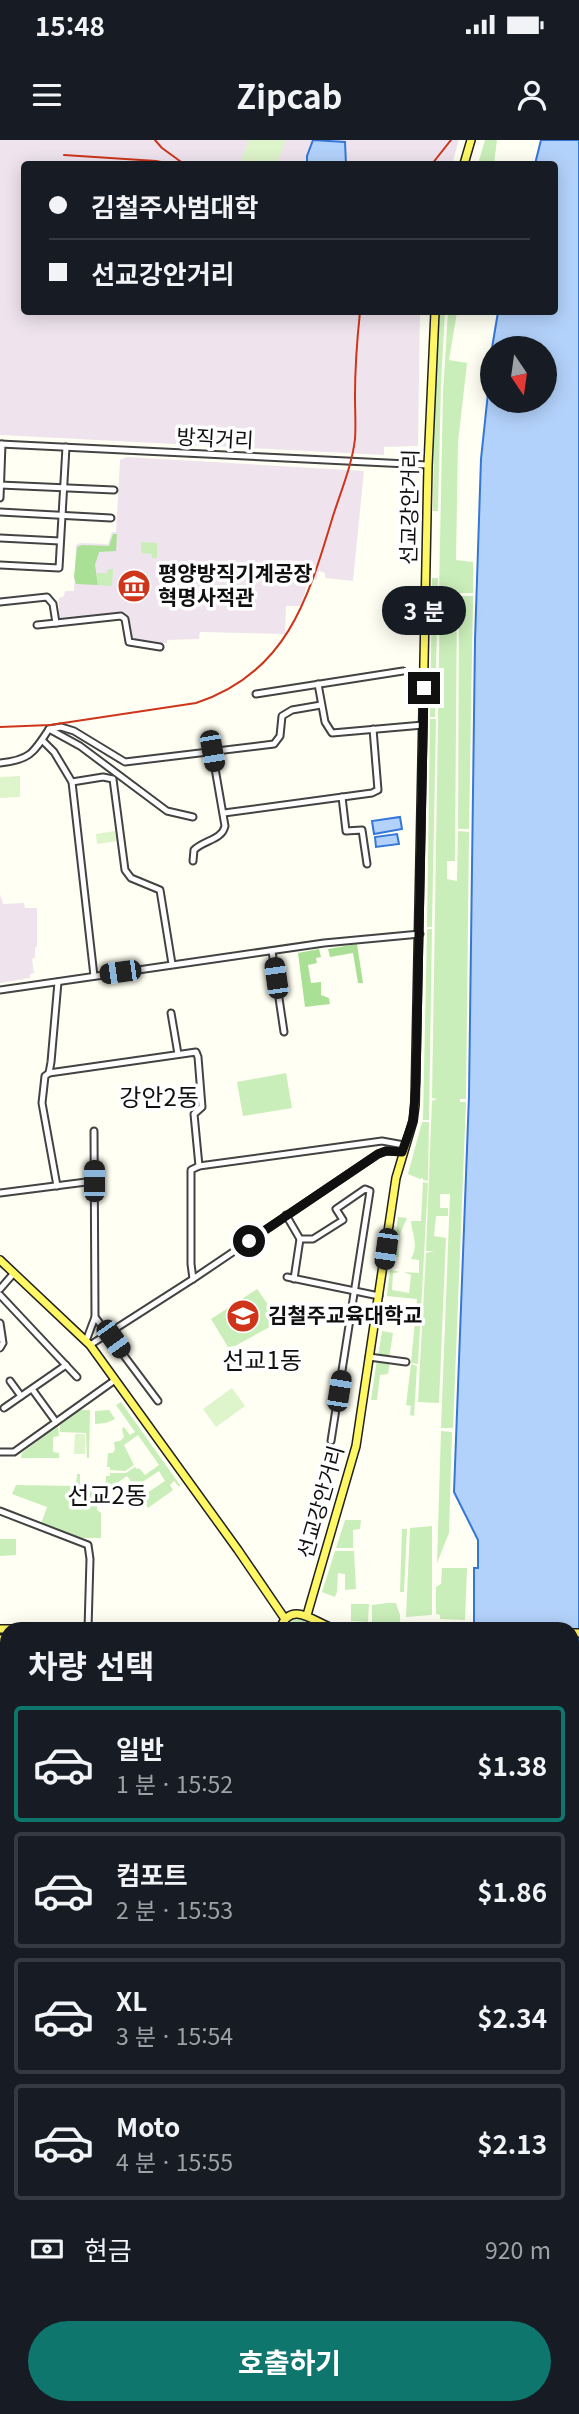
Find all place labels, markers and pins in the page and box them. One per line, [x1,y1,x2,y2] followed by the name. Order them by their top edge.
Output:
[158,557,313,611] place label: 평양방직기계공장 혁명사적관
[115,567,153,605] museum icon: 평양방직기계공장 혁명사적관
[224,1297,262,1335] school or university icon: 김철주교육대학교
[268,1299,423,1329] place label: 김철주교육대학교

